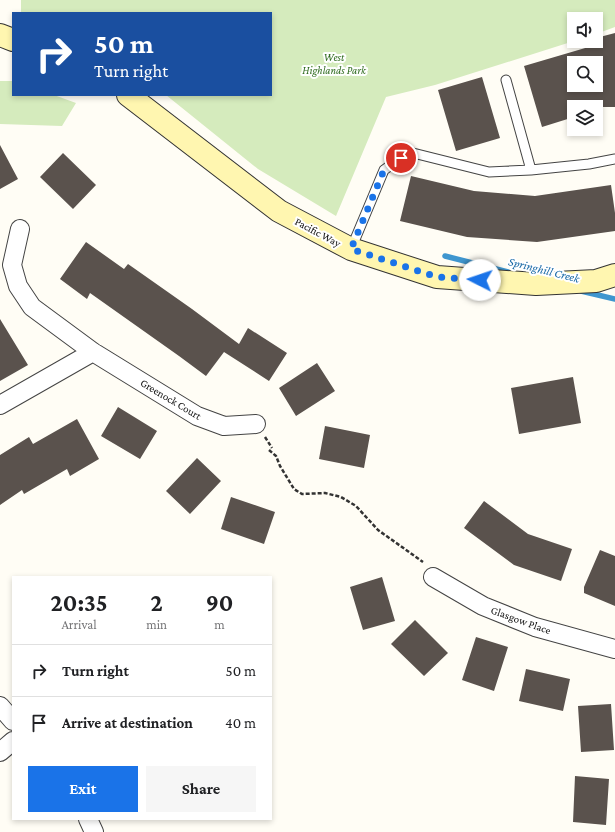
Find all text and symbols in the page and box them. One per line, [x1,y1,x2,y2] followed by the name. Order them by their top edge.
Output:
[567,12,603,136] map controls
[567,12,603,48] button: sound
[28,28,80,80] icon: right
[94,28,154,59] text: 50 m
[302,51,367,77] park label: West Highlands Park
[567,56,603,92] button: search
[94,61,168,81] text: Turn right
[567,100,603,136] button: layers
[384,141,418,175] pin
[390,147,412,169] icon: arrive
[293,215,344,250] street label: Pacific Way
[507,254,582,286] water label: Springhill Creek
[459,259,501,301] position arrow
[138,376,204,422] street label: Greenock Court
[51,589,108,616] text: 20:35
[151,589,163,616] text: 2
[206,589,233,616] text: 90
[489,604,553,637] street label: Glasgow Place
[61,617,97,632] text: Arrival
[146,617,167,632] text: min
[214,617,225,632] text: m
[28,660,50,682] icon: right
[62,663,129,679] text: Turn right
[226,663,256,679] text: 50 m
[28,712,50,734] icon: arrive
[62,715,193,731] text: Arrive at destination
[225,715,256,731] text: 40 m
[28,766,138,812] button: Exit
[146,766,256,812] button: Share

